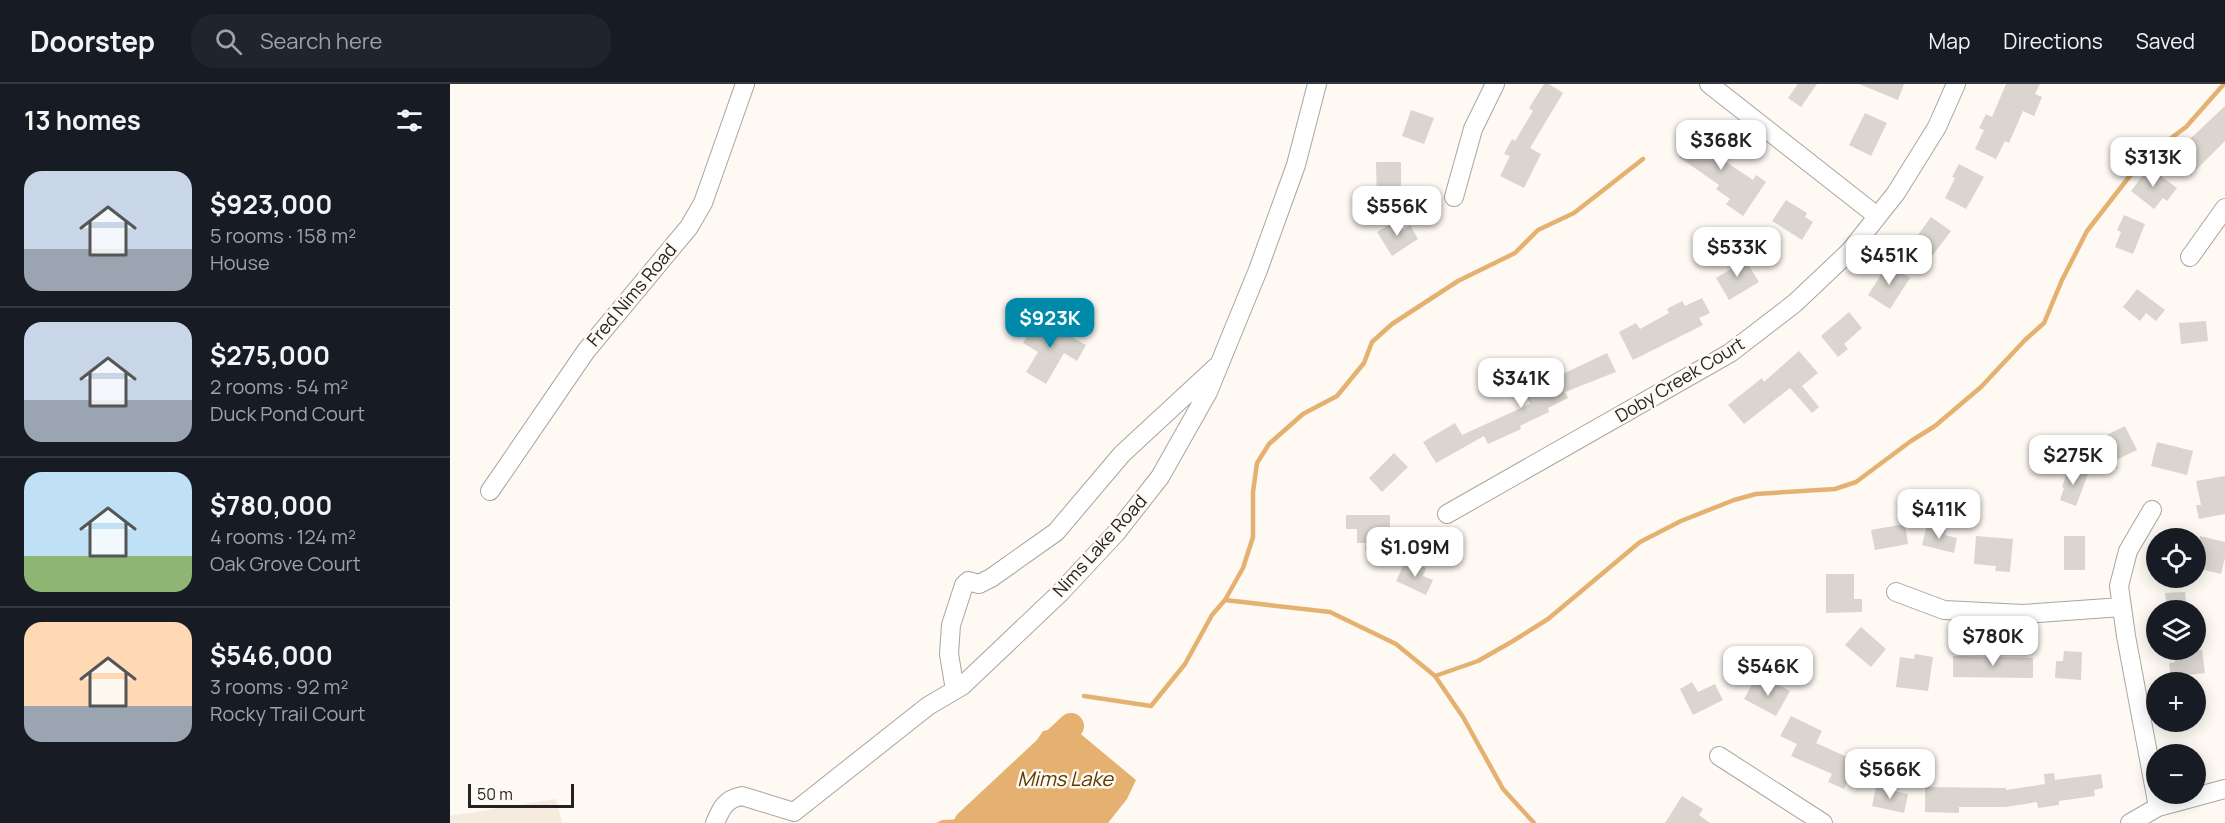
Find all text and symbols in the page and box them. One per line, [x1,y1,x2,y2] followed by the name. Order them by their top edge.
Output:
[191,14,611,68] search box
[30,22,155,60] text: Doorstep
[212,25,245,58] icon: search
[260,26,382,56] text: Search here
[1929,27,1970,55] text: Map
[2003,27,2103,55] text: Directions
[2136,27,2195,55] text: Saved
[24,102,141,138] text: 13 homes
[393,104,426,137] icon: filters
[1679,120,1763,171] pin: $368K
[1690,126,1752,153] text: $368K
[2111,137,2195,188] pin: $313K
[2124,143,2182,170] text: $313K
[210,186,332,222] text: $923,000
[1355,186,1439,237] pin: $556K
[1366,192,1428,219] text: $556K
[72,195,144,267] icon: home
[210,222,356,249] text: 5 rooms · 158 m²
[1695,227,1779,278] pin: $533K
[1707,233,1767,260] text: $533K
[1847,235,1931,286] pin: $451K
[581,238,681,351] street label: Fred Nims Road
[1860,241,1918,268] text: $451K
[210,249,270,276] text: House
[1008,298,1092,349] pin: $923K
[1019,304,1081,331] text: $923K
[1610,331,1749,427] street label: Doby Creek Court
[210,337,330,373] text: $275,000
[72,346,144,418] icon: home
[1479,358,1563,409] pin: $341K
[1492,364,1550,391] text: $341K
[210,373,348,400] text: 2 rooms · 54 m²
[210,400,365,427] text: Duck Pond Court
[2031,435,2115,486] pin: $275K
[2043,441,2103,468] text: $275K
[210,487,332,523] text: $780,000
[1047,489,1152,602] street label: Nims Lake Road
[1897,489,1981,540] pin: $411K
[1911,495,1967,522] text: $411K
[72,496,144,568] icon: home
[210,523,356,550] text: 4 rooms · 124 m²
[1366,527,1464,578] pin: $1.09M
[2146,528,2206,804] map controls
[2146,528,2206,588] button: locate
[1380,533,1450,560] text: $1.09M
[210,550,361,577] text: Oak Grove Court
[2146,600,2206,660] button: layers
[1951,616,2035,667] pin: $780K
[1962,622,2024,649] text: $780K
[210,637,333,673] text: $546,000
[72,646,144,718] icon: home
[1726,646,1810,697] pin: $546K
[1737,652,1799,679] text: $546K
[2146,672,2206,732] button: +
[210,673,349,700] text: 3 rooms · 92 m²
[210,700,365,727] text: Rocky Trail Court
[2146,744,2206,804] button: −
[1848,749,1932,800] pin: $566K
[1859,755,1921,782] text: $566K
[1017,765,1114,792] water label: Mims Lake
[468,781,574,808] scale bar
[477,783,513,805] text: 50 m

